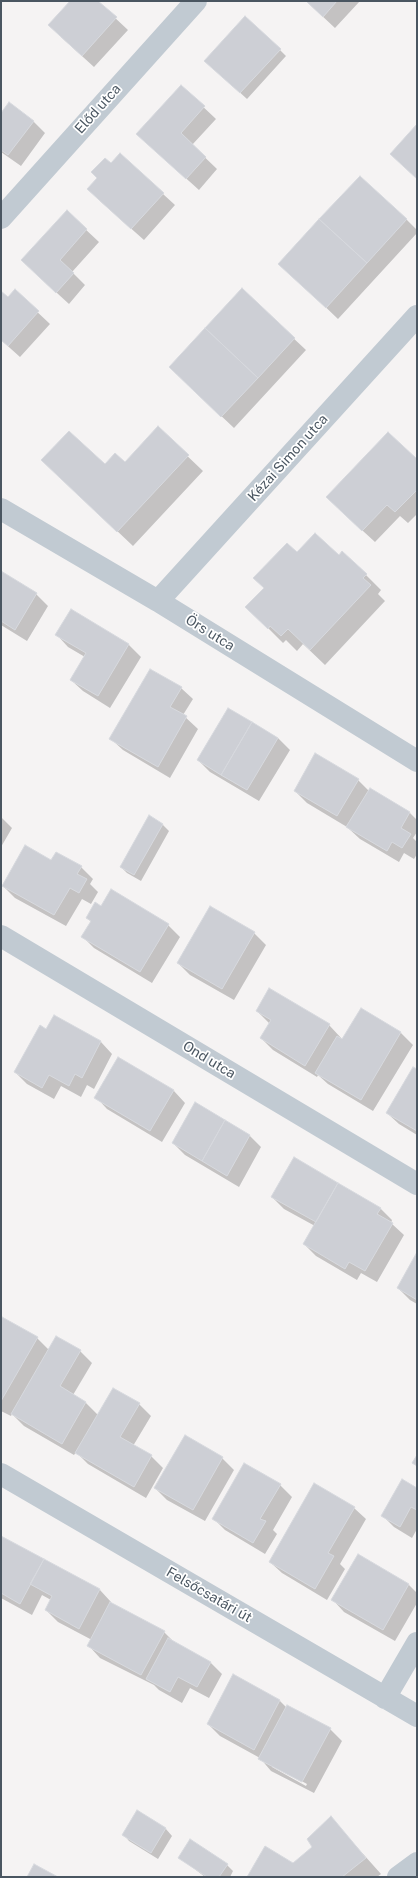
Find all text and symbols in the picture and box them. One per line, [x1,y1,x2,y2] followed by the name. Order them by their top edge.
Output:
[71,81,125,137] street label: Előd utca
[244,411,332,505] street label: Kézai Simon utca
[182,611,238,655] street label: Örs utca
[180,1038,238,1082] street label: Ond utca
[163,1564,255,1626] street label: Felsőcsatári út

